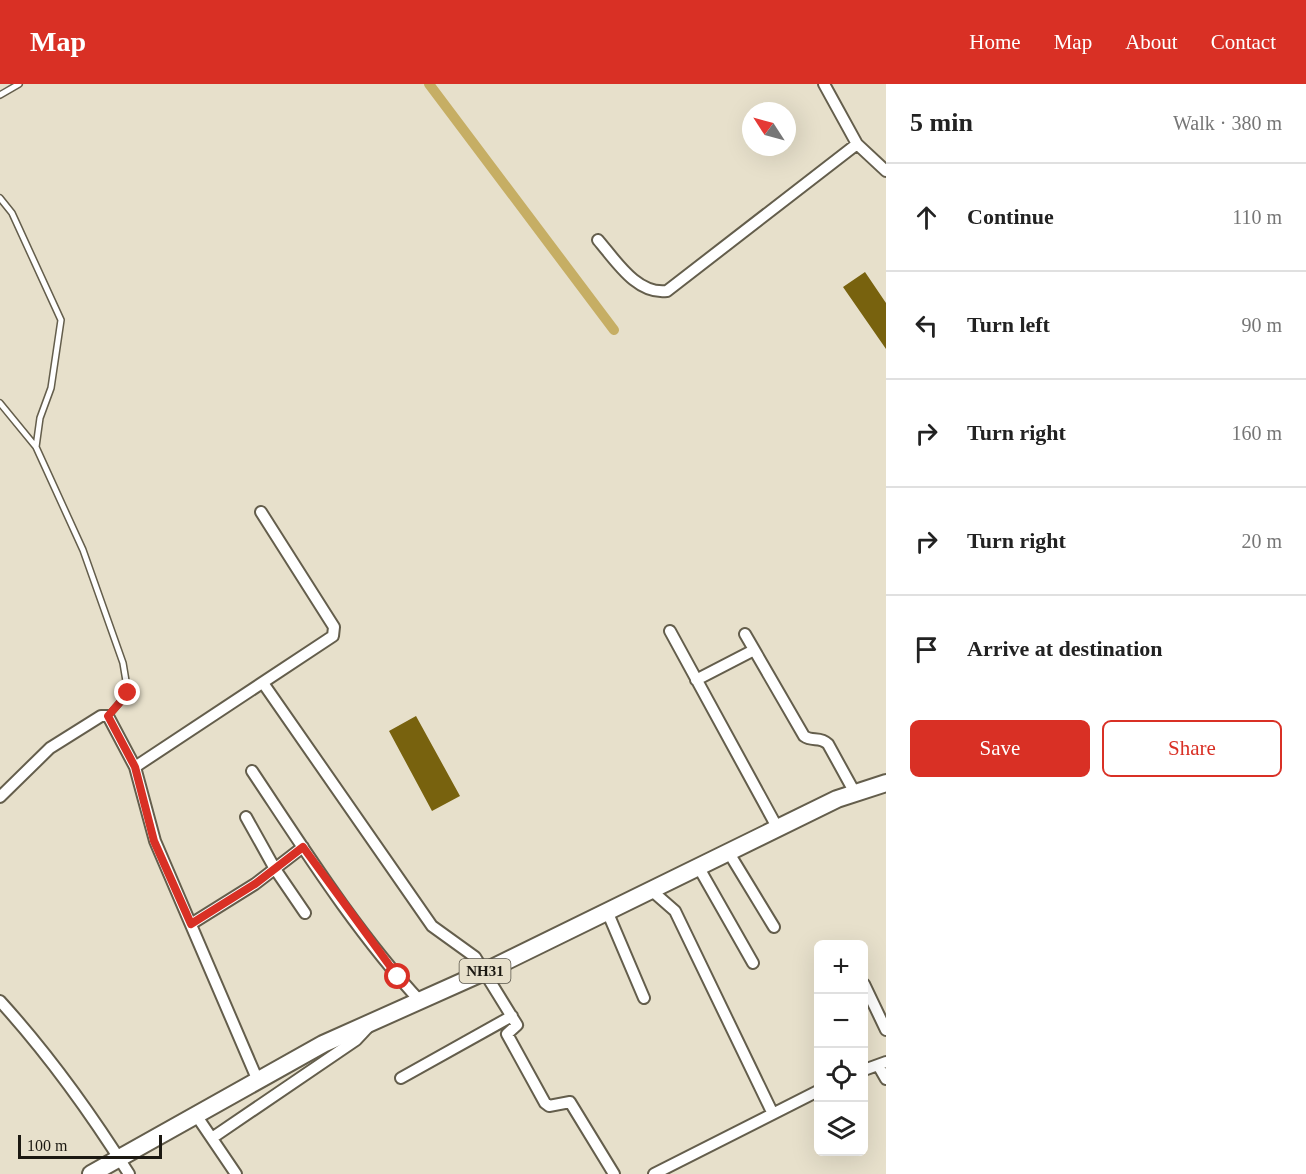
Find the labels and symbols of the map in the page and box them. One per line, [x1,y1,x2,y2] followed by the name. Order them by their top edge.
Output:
[742,102,796,156] north arrow
[114,679,140,705] route end
[460,959,510,983] road number: NH31
[384,963,410,989] route start
[18,1132,162,1160] scale bar

